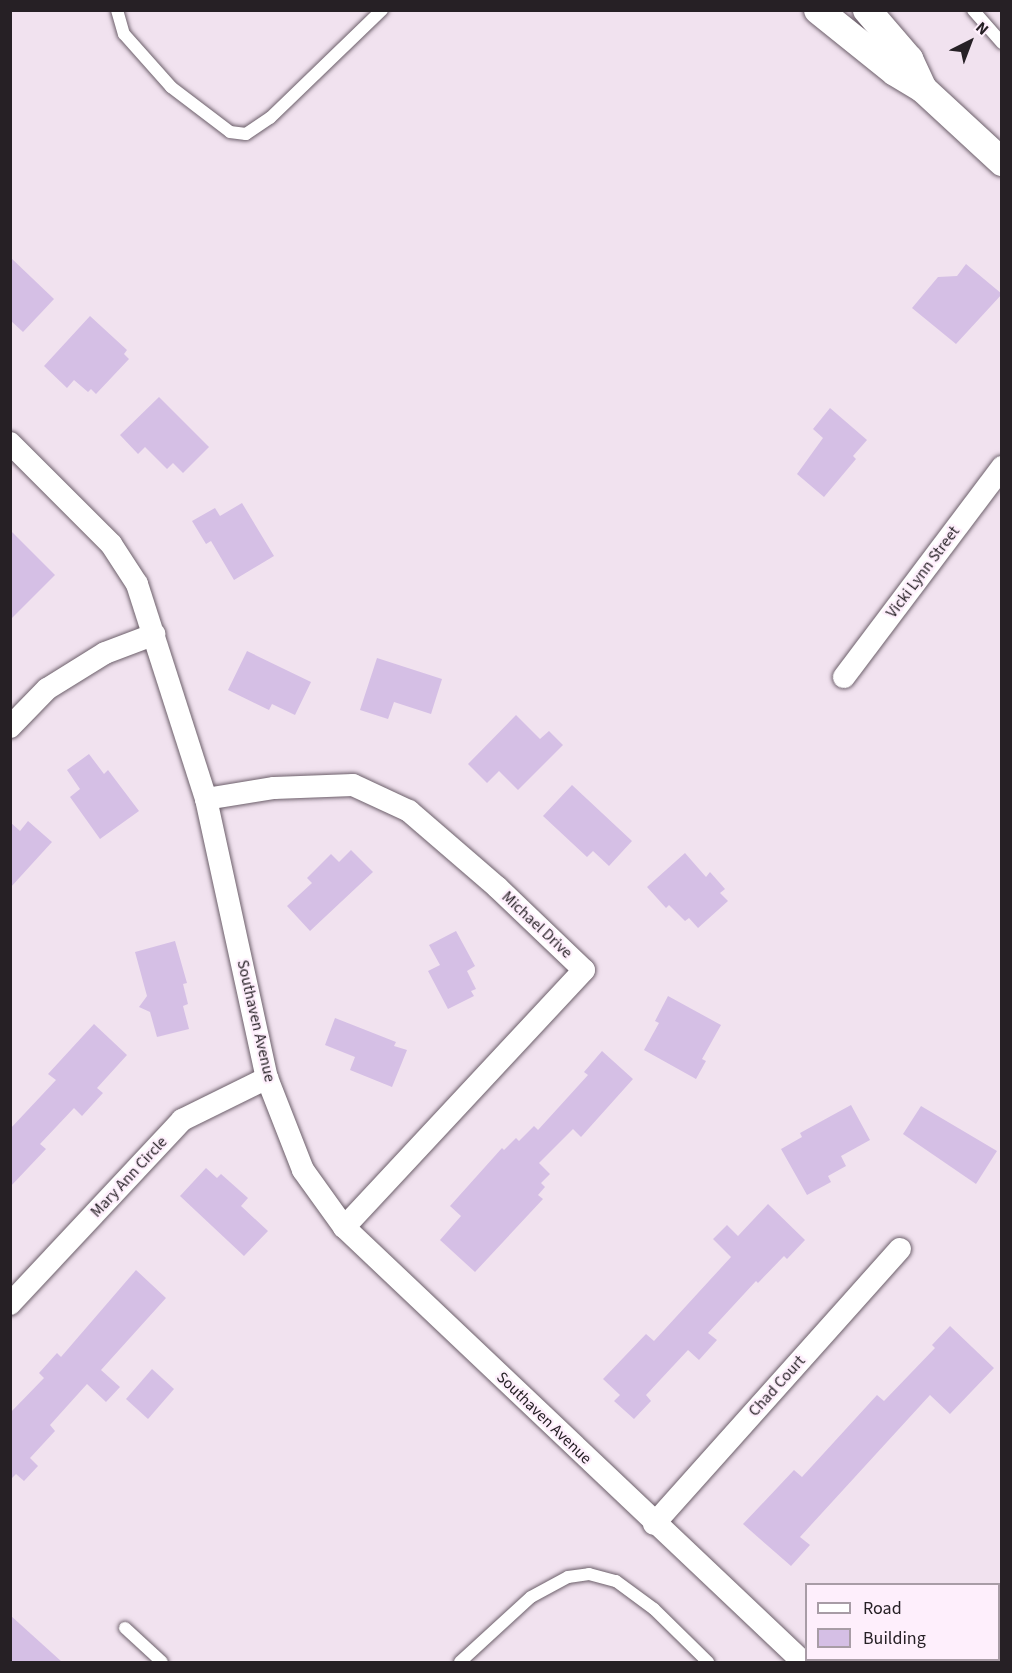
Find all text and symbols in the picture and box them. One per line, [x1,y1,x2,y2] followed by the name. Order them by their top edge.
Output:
[940,12,1000,72] north arrow
[971,17,993,40] text: N
[882,522,964,622] street label: Vicki Lynn Street
[498,887,576,963] street label: Michael Drive
[233,958,279,1084] street label: Southaven Avenue
[87,1133,171,1221] street label: Mary Ann Circle
[745,1352,809,1420] street label: Chad Court
[492,1368,596,1468] street label: Southaven Avenue
[805,1583,1000,1661] legend
[863,1596,902,1621] text: Road
[863,1626,926,1651] text: Building

